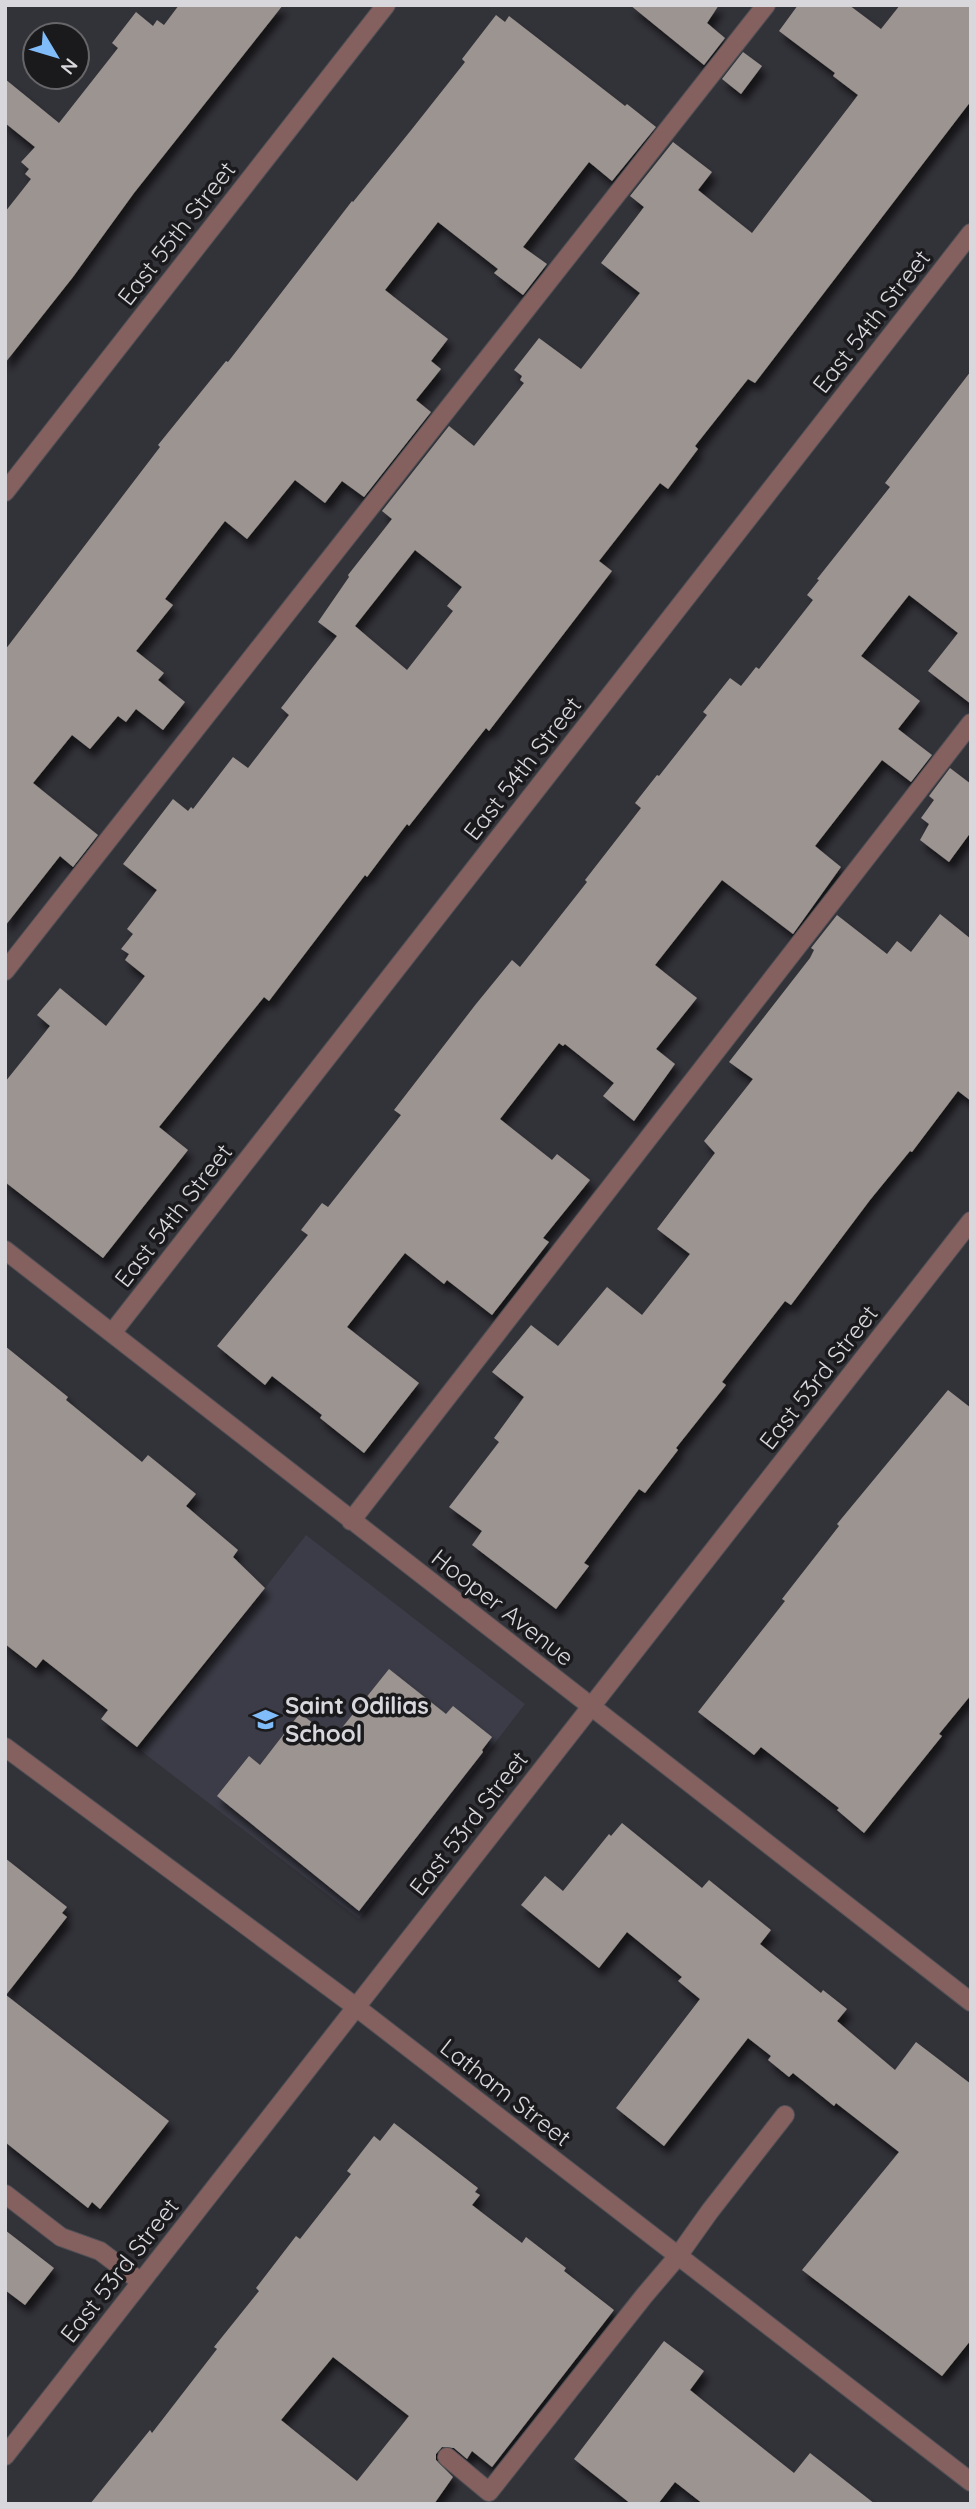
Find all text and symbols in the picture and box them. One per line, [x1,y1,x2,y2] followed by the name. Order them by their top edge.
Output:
[21,21,91,91] north arrow
[56,54,83,79] text: N
[111,155,241,311] street label: East 55th Street
[806,243,936,399] street label: East 54th Street
[457,690,587,846] street label: East 54th Street
[108,1137,238,1293] street label: East 54th Street
[752,1299,884,1455] street label: East 53rd Street
[426,1542,580,1672] street label: Hooper Avenue
[285,1690,429,1748] place label: Saint Odilias School
[251,1705,279,1733] school or university icon: Saint Odilias School
[402,1745,534,1901] street label: East 53rd Street
[435,2032,577,2152] street label: Latham Street
[53,2192,185,2348] street label: East 53rd Street

